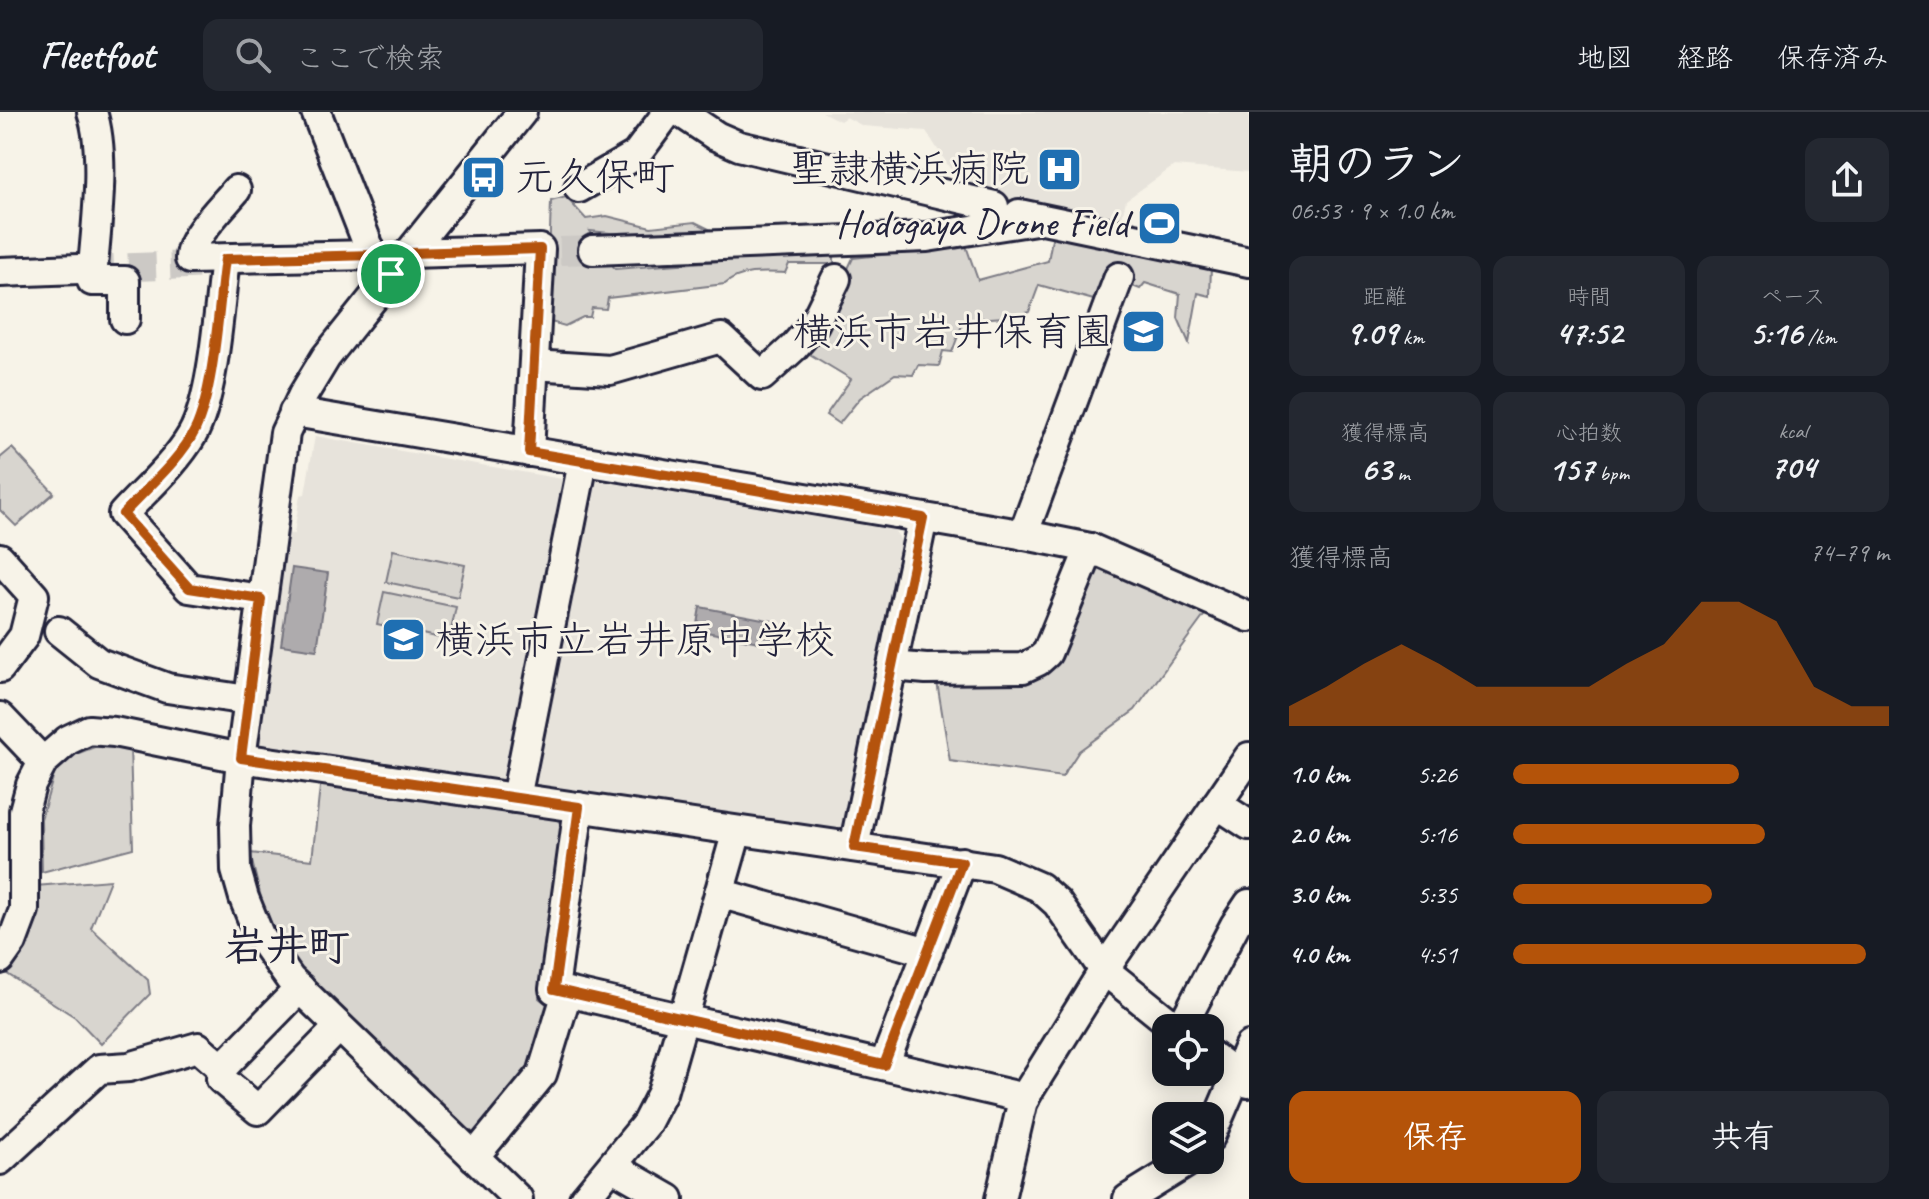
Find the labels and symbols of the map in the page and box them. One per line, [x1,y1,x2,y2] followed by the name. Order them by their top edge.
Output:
[789,144,1029,194] place label: 聖隷横浜病院
[1036,145,1084,193] hospital icon: 聖隷横浜病院
[515,152,675,202] place label: 元久保町
[460,153,508,201] bus stop icon: 元久保町
[836,198,1134,248] place label: Hodogaya Drone Field
[1135,199,1183,247] sports icon: Hodogaya Drone Field
[357,240,425,308] pin
[793,307,1113,357] place label: 横浜市岩井保育園
[1120,308,1168,356] school or university icon: 横浜市岩井保育園
[435,615,835,665] place label: 横浜市立岩井原中学校
[380,616,428,664] school or university icon: 横浜市立岩井原中学校
[224,920,350,973] district label: 岩井町

